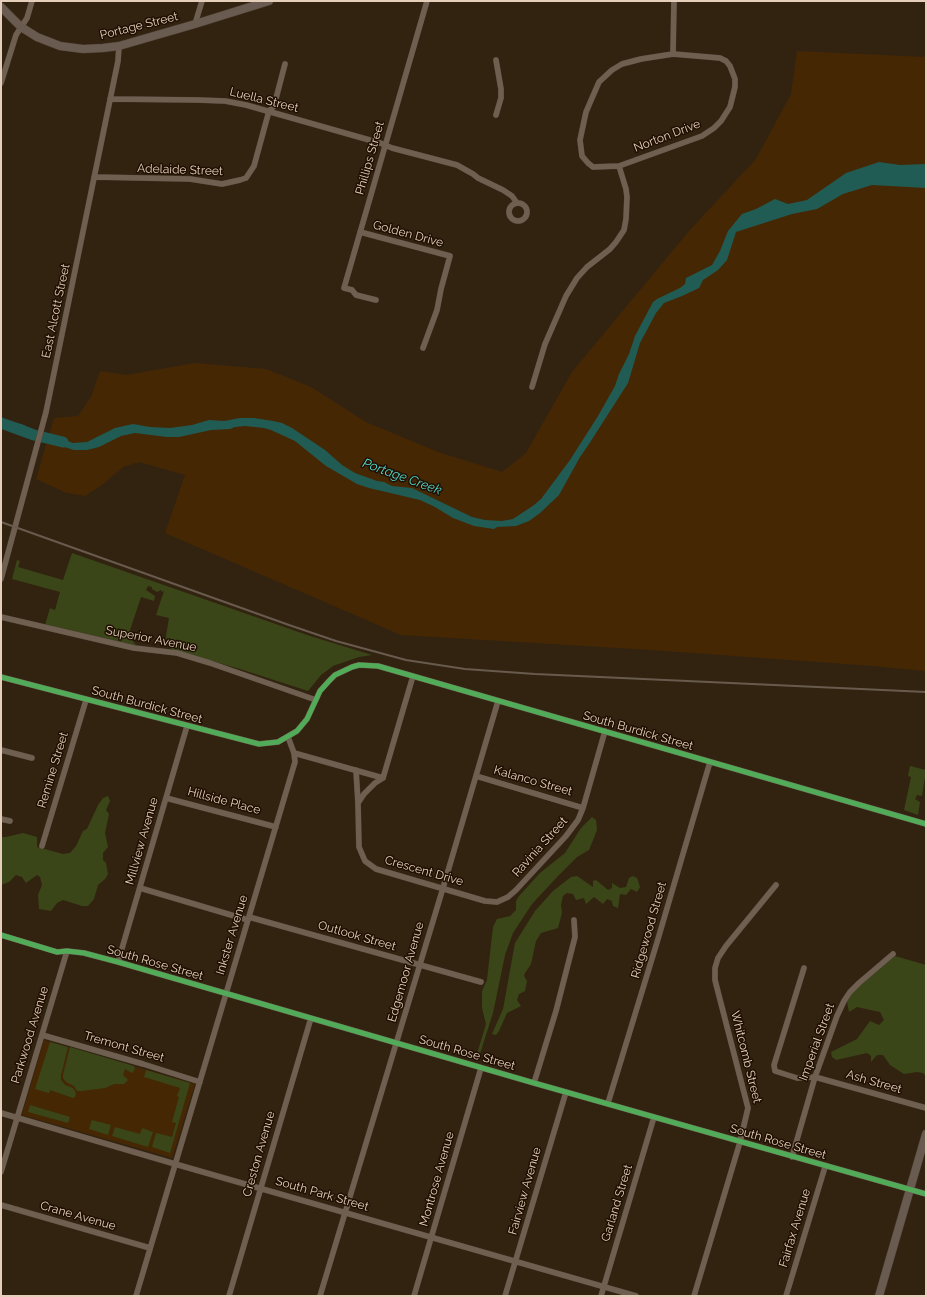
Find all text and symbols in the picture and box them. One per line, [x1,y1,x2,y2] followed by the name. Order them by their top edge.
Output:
[98,9,180,43] street label: Portage Street
[228,84,300,116] street label: Luella Street
[632,117,702,155] street label: Norton Drive
[353,120,387,196] street label: Phillips Street
[137,161,223,179] street label: Adelaide Street
[371,218,445,250] street label: Golden Drive
[39,263,73,359] street label: East Alcott Street
[360,455,444,499] water label: Portage Creek
[104,623,198,655] street label: Superior Avenue
[90,683,204,727] street label: South Burdick Street
[581,708,695,754] street label: South Burdick Street
[35,730,71,810] street label: Remine Street
[492,763,574,799] street label: Kalanco Street
[186,784,262,818] street label: Hillside Place
[123,796,161,886] street label: Millview Avenue
[509,814,571,880] street label: Ravinia Street
[383,853,465,889] street label: Crescent Drive
[628,880,670,980] street label: Ridgewood Street
[213,893,251,977] street label: Inkster Avenue
[316,918,398,954] street label: Outlook Street
[385,920,427,1024] street label: Edgemoor Avenue
[105,942,205,984] street label: South Rose Street
[8,985,52,1085] street label: Parkwood Avenue
[796,1001,838,1083] street label: Imperial Street
[728,1009,764,1105] street label: Whitcomb Street
[82,1029,166,1065] street label: Tremont Street
[417,1032,517,1074] street label: South Rose Street
[845,1067,903,1097] street label: Ash Street
[240,1110,278,1198] street label: Creston Avenue
[728,1121,828,1163] street label: South Rose Street
[417,1130,457,1228] street label: Montrose Avenue
[506,1146,544,1236] street label: Fairview Avenue
[598,1163,636,1243] street label: Garland Street
[274,1174,370,1214] street label: South Park Street
[776,1187,814,1269] street label: Fairfax Avenue
[38,1198,118,1234] street label: Crane Avenue

